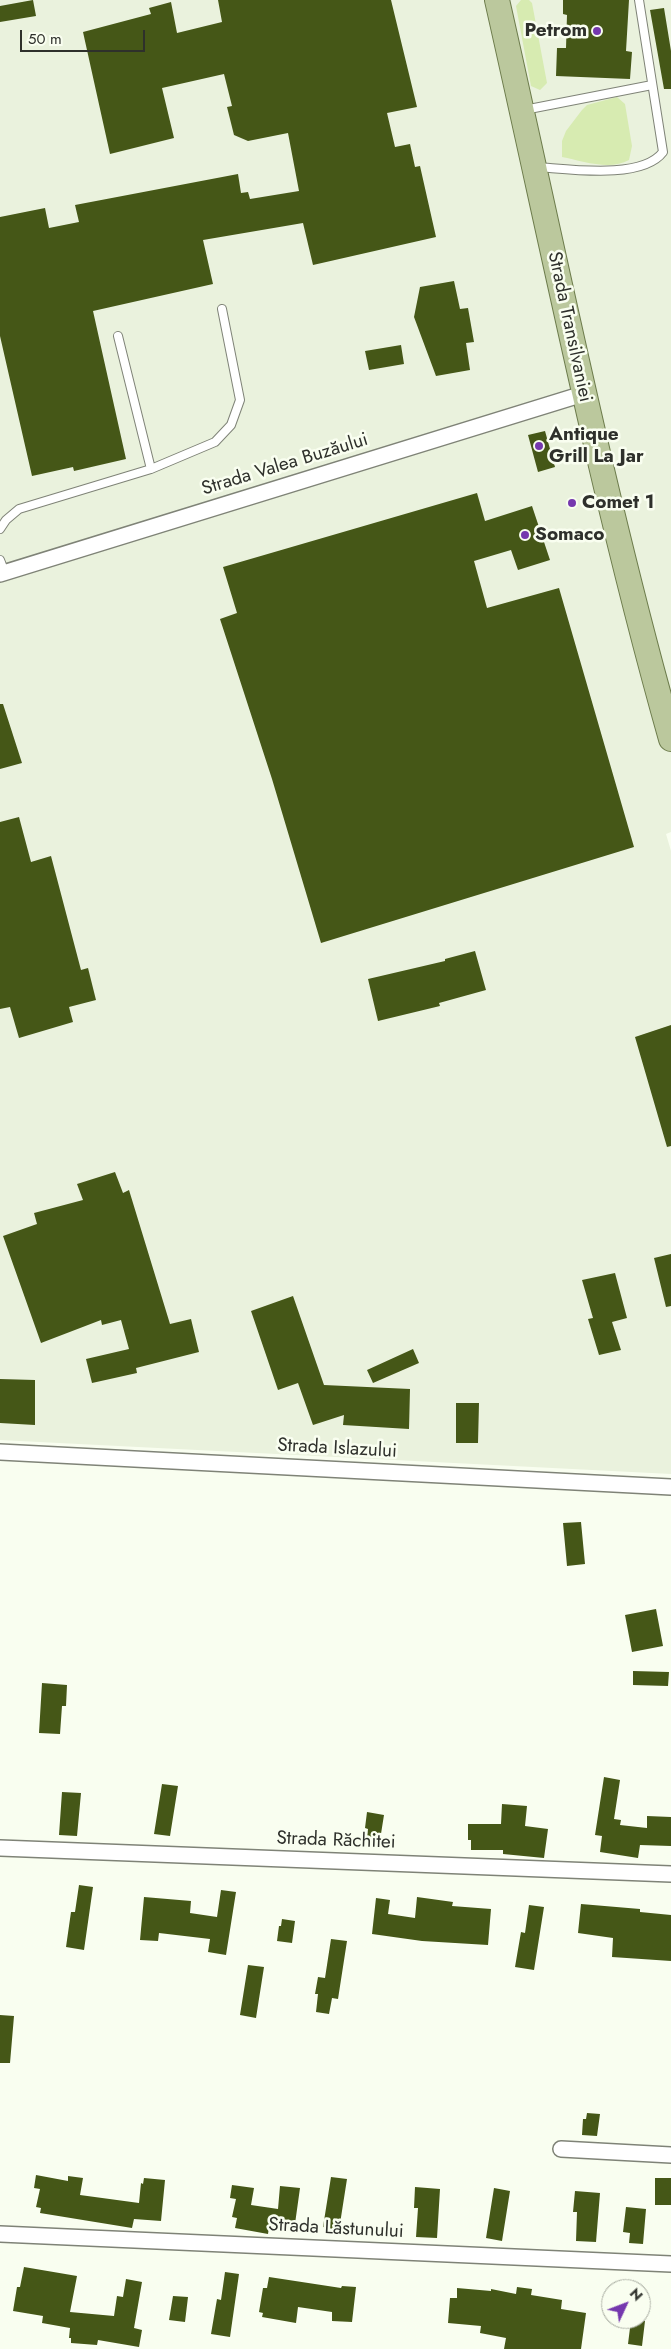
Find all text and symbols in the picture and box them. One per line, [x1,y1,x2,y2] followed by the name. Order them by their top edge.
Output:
[22,20,148,52] scale bar
[524,20,587,42] place label: Petrom
[591,25,603,37] marker: Petrom
[28,28,62,50] text: 50 m
[542,250,596,404] street label: Strada Transilvaniei
[549,424,644,468] place label: Antique Grill La Jar
[199,429,371,501] street label: Strada Valea Buzăului
[533,440,545,452] marker: Antique Grill La Jar
[582,492,654,514] place label: Comet 1
[566,497,578,509] marker: Comet 1
[535,524,605,546] place label: Somaco
[519,529,531,541] marker: Somaco
[277,1434,397,1464] street label: Strada Islazului
[276,1828,396,1854] street label: Strada Răchitei
[268,2214,404,2244] street label: Strada Lăstunului
[601,2279,651,2329] north arrow
[625,2284,647,2305] text: N

